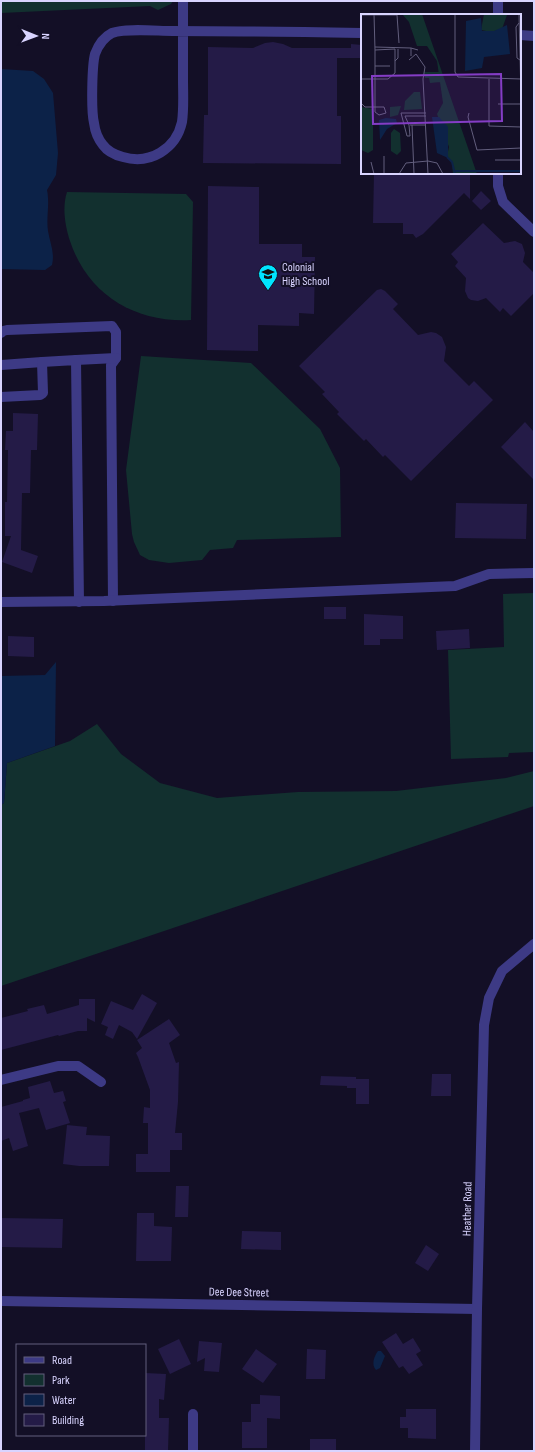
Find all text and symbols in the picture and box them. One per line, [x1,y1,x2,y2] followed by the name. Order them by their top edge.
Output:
[361,14,521,174] inset map
[16,16,56,56] north arrow
[39,33,52,39] text: N
[282,260,329,289] place label: Colonial High School
[257,263,279,291] school or university icon: Colonial High School
[460,1182,475,1236] street label: Heather Road
[209,1284,270,1301] street label: Dee Dee Street
[16,1344,146,1436] legend
[52,1353,72,1368] text: Road
[52,1373,70,1388] text: Park
[52,1393,76,1408] text: Water
[52,1413,84,1428] text: Building

